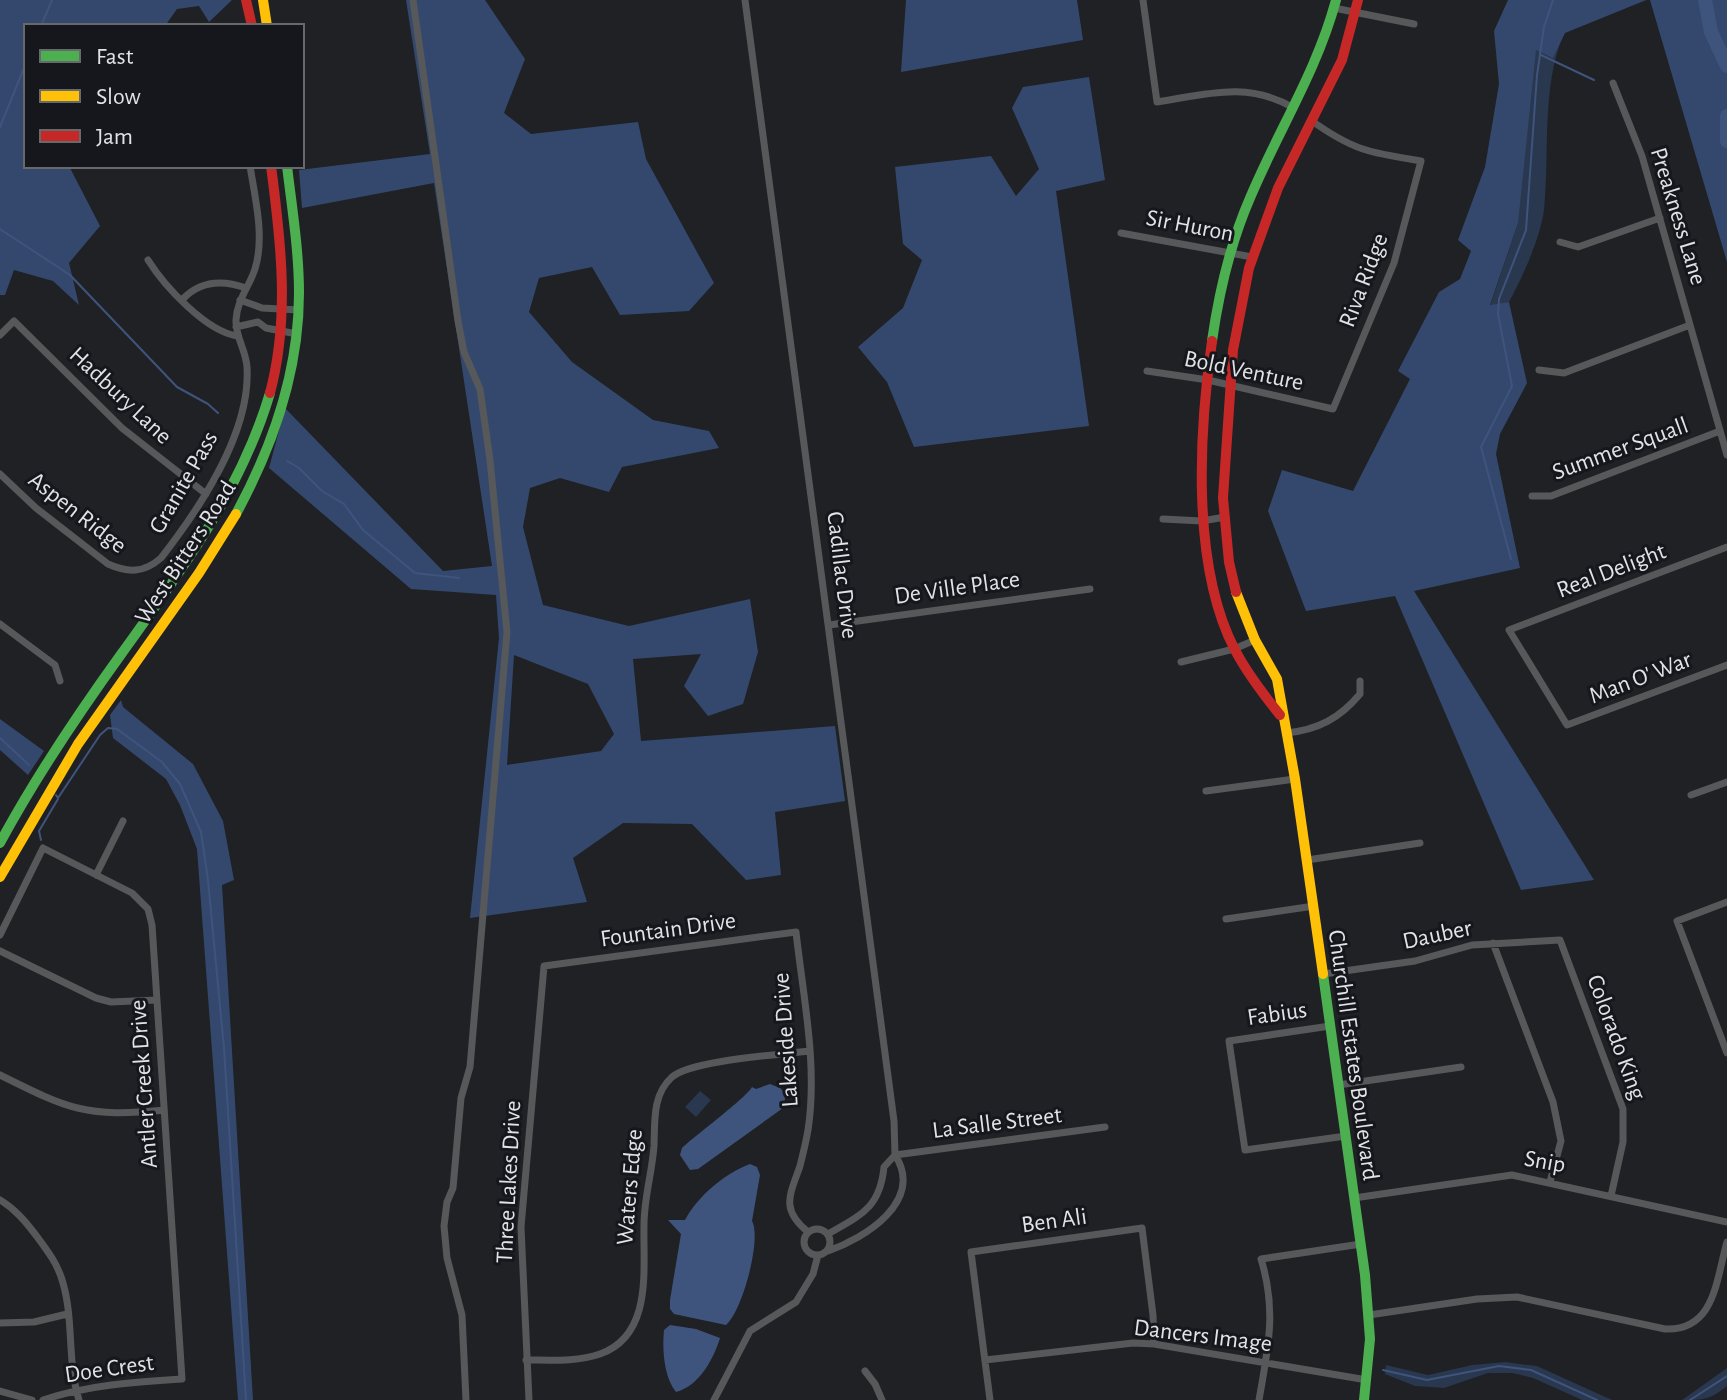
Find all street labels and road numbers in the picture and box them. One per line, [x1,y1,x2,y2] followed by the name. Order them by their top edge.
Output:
[1646,145,1710,288] street label: Preakness Lane
[1144,206,1236,246] street label: Sir Huron
[1335,230,1393,331] street label: Riva Ridge
[64,343,176,449] street label: Hadbury Lane
[1182,347,1306,395] street label: Bold Venture
[1549,413,1691,485] street label: Summer Squall
[145,427,223,538] street label: Granite Pass
[24,467,131,558] street label: Aspen Ridge
[131,477,241,628] street label: West Bitters Road
[822,510,862,640] street label: Cadillac Drive
[1554,539,1669,603] street label: Real Delight
[893,567,1021,609] street label: De Ville Place
[1586,647,1695,708] street label: Man O' War
[599,909,737,951] street label: Fountain Drive
[1400,916,1474,954] street label: Dauber
[1324,928,1382,1182] street label: Churchill Estates Boulevard
[769,972,803,1108] street label: Lakeside Drive
[1582,972,1650,1103] street label: Colorado King
[1246,998,1309,1030] street label: Fabius
[126,999,162,1169] street label: Antler Creek Drive
[493,1100,525,1264] street label: Three Lakes Drive
[931,1103,1064,1143] street label: La Salle Street
[613,1128,647,1246] street label: Waters Edge
[1522,1147,1567,1177] street label: Snip
[1020,1205,1088,1237] street label: Ben Ali
[1132,1316,1273,1356] street label: Dancers Image
[63,1351,156,1387] street label: Doe Crest

